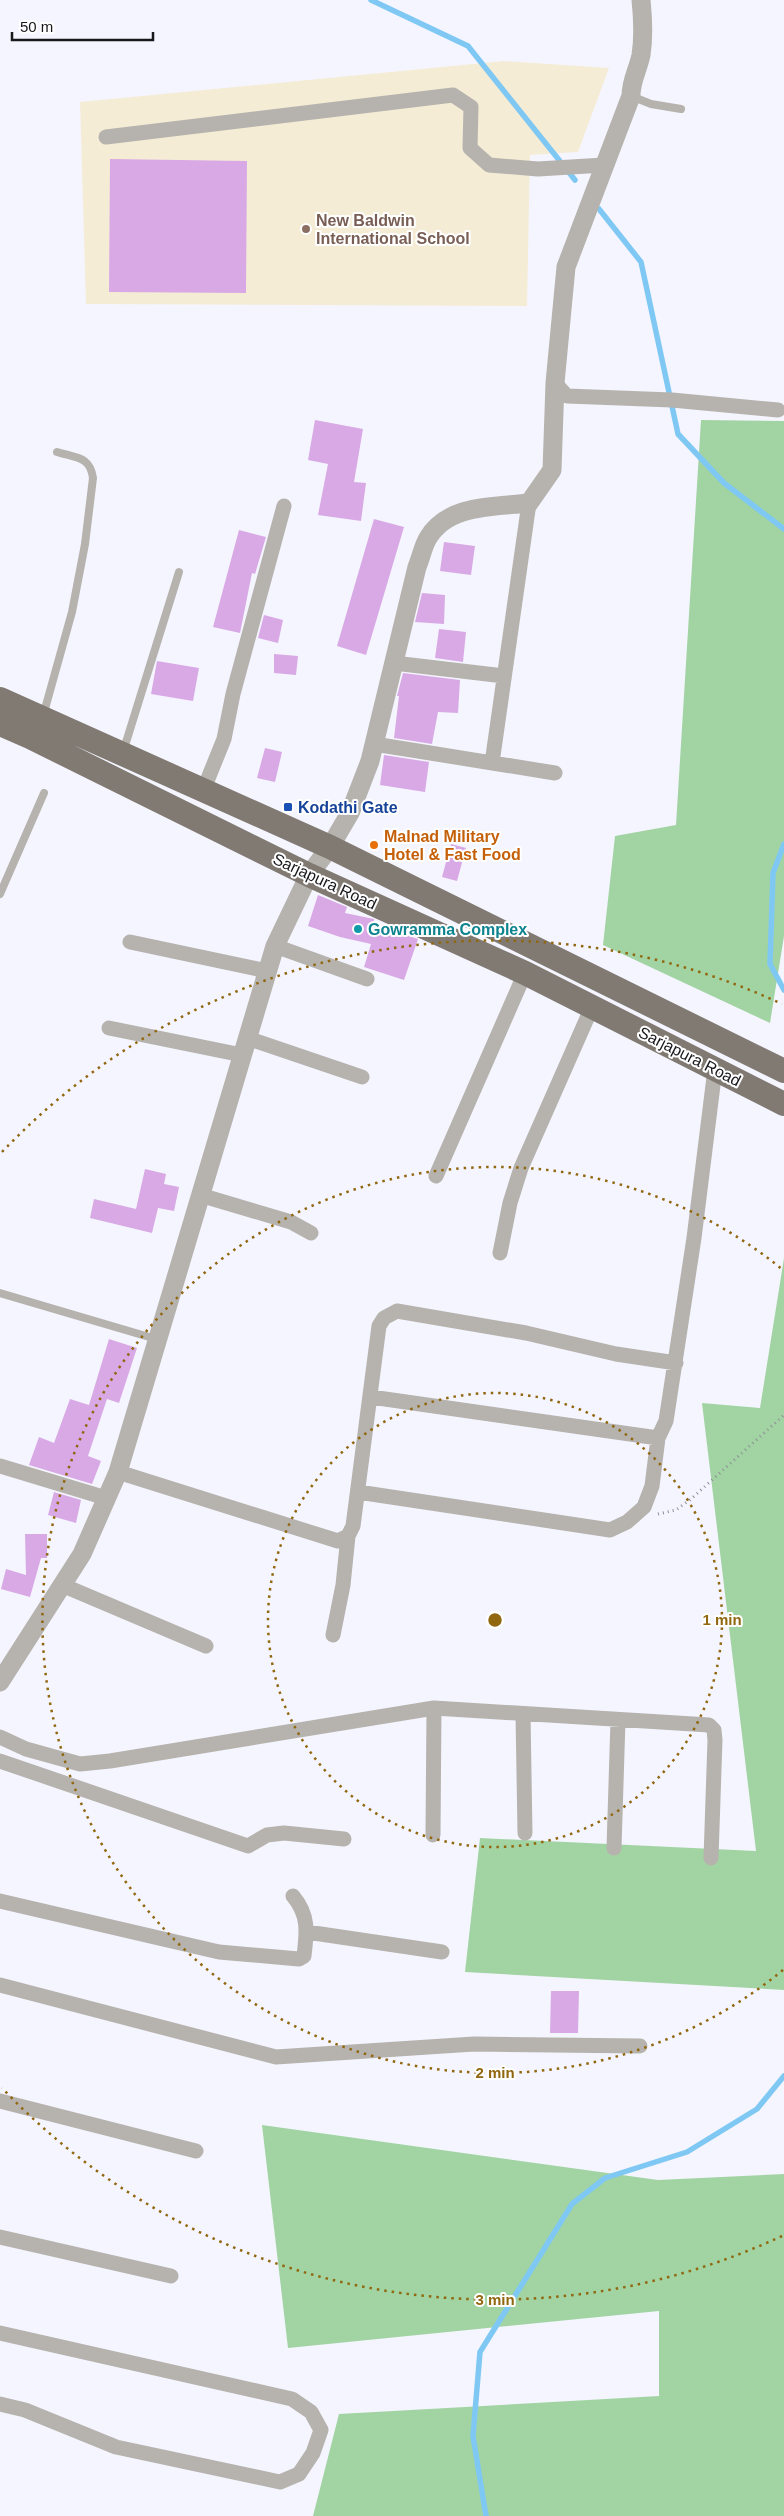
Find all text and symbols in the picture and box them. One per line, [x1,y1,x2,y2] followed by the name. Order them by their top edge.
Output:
[12,10,154,42] scale bar
[20,18,53,35] text: 50 m
[316,212,470,247] place label: New Baldwin International School
[300,223,312,235] marker: New Baldwin International School
[298,799,398,816] place label: Kodathi Gate
[282,801,294,813] marker: Kodathi Gate
[384,828,521,863] place label: Malnad Military Hotel & Fast Food
[368,839,380,851] marker: Malnad Military Hotel & Fast Food
[270,850,379,913] street label: Sarjapura Road
[368,921,527,938] place label: Gowramma Complex
[352,923,364,935] marker: Gowramma Complex
[636,1023,744,1089] street label: Sarjapura Road
[486,1611,504,1629] centre of rings
[702,1611,742,1628] text: 1 min
[475,2064,515,2081] text: 2 min
[475,2291,515,2308] text: 3 min

